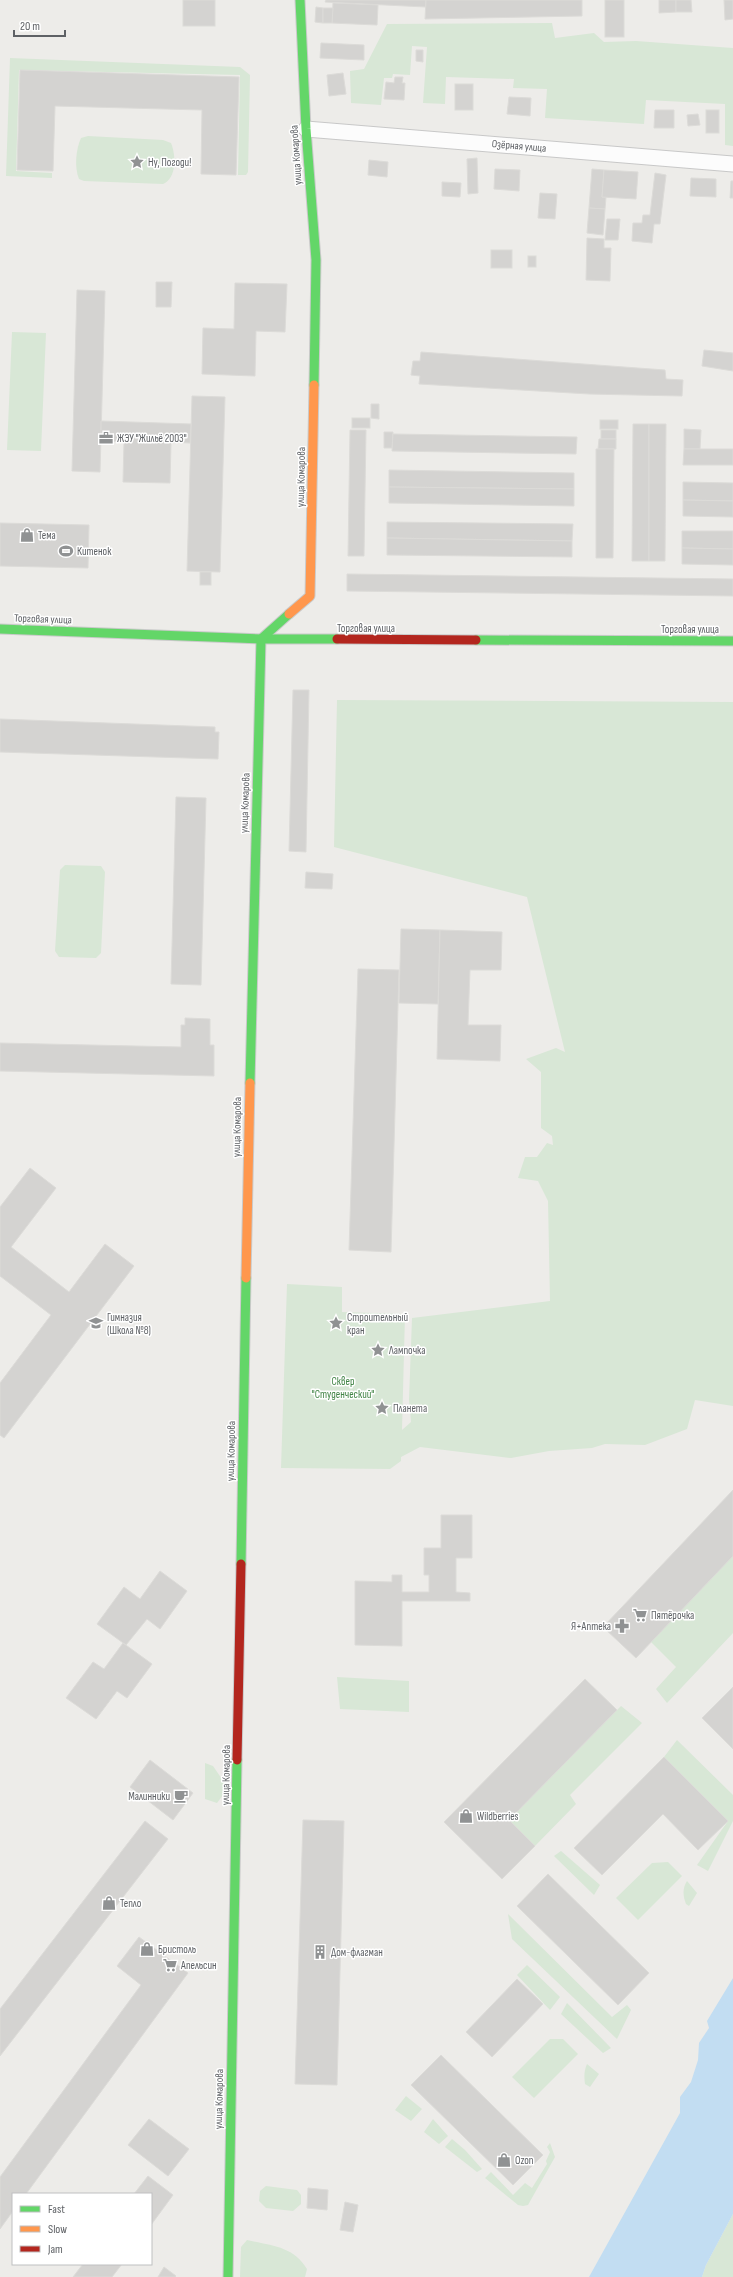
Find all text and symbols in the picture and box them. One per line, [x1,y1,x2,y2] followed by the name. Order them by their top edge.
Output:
[14,12,65,38] scale bar
[20,19,40,34] text: 20 m
[287,125,305,185] street label: улица Комарова
[491,137,547,155] street label: Озёрная улица
[129,154,145,170] place icon: Ну, Погоди!
[148,156,191,169] place label: Ну, Погоди!
[98,430,114,446] office icon: ЖЭУ "Жильё 2003"
[117,432,187,445] place label: ЖЭУ "Жильё 2003"
[294,447,308,507] street label: улица Комарова
[19,527,35,543] shop icon: Тема
[38,529,56,542] place label: Тема
[58,543,74,559] sports icon: Китенок
[77,545,112,558] place label: Китенок
[14,611,72,627] street label: Торговая улица
[337,622,395,635] street label: Торговая улица
[661,623,719,636] street label: Торговая улица
[237,773,253,833] street label: улица Комарова
[230,1097,244,1157] street label: улица Комарова
[107,1311,151,1337] place label: Гимназия (Школа №8)
[347,1311,409,1337] place label: Строительный кран
[88,1315,104,1331] school or university icon: Гимназия (Школа №8)
[328,1315,344,1331] place icon: Строительный кран
[370,1342,386,1358] place icon: Лампочка
[388,1344,425,1357] place label: Лампочка
[311,1375,375,1401] park label: Сквер "Студенческий"
[374,1400,390,1416] place icon: Планета
[393,1402,427,1415] place label: Планета
[224,1421,238,1481] street label: улица Комарова
[632,1607,648,1623] supermarket icon: Пятёрочка
[651,1609,694,1622] place label: Пятёрочка
[614,1618,630,1634] pharmacy icon: Я+Аптека
[571,1620,611,1633] place label: Я+Аптека
[219,1745,233,1805] street label: улица Комарова
[173,1788,189,1804] cafe icon: Малинники
[128,1790,170,1803] place label: Малинники
[458,1808,474,1824] shop icon: Wildberries
[477,1810,519,1823] place label: Wildberries
[101,1895,117,1911] shop icon: Тепло
[120,1897,142,1910] place label: Тепло
[139,1941,155,1957] shop icon: Бристоль
[158,1943,196,1956] place label: Бристоль
[312,1944,328,1960] building icon: Дом-флагман
[331,1946,383,1959] place label: Дом-флагман
[162,1957,178,1973] supermarket icon: Апельсин
[180,1959,217,1972] place label: Апельсин
[212,2069,226,2129] street label: улица Комарова
[496,2152,512,2168] shop icon: Ozon
[515,2154,534,2167] place label: Ozon
[12,2193,152,2265] legend
[48,2202,65,2217] text: Fast
[48,2222,67,2237] text: Slow
[47,2242,63,2257] text: Jam

